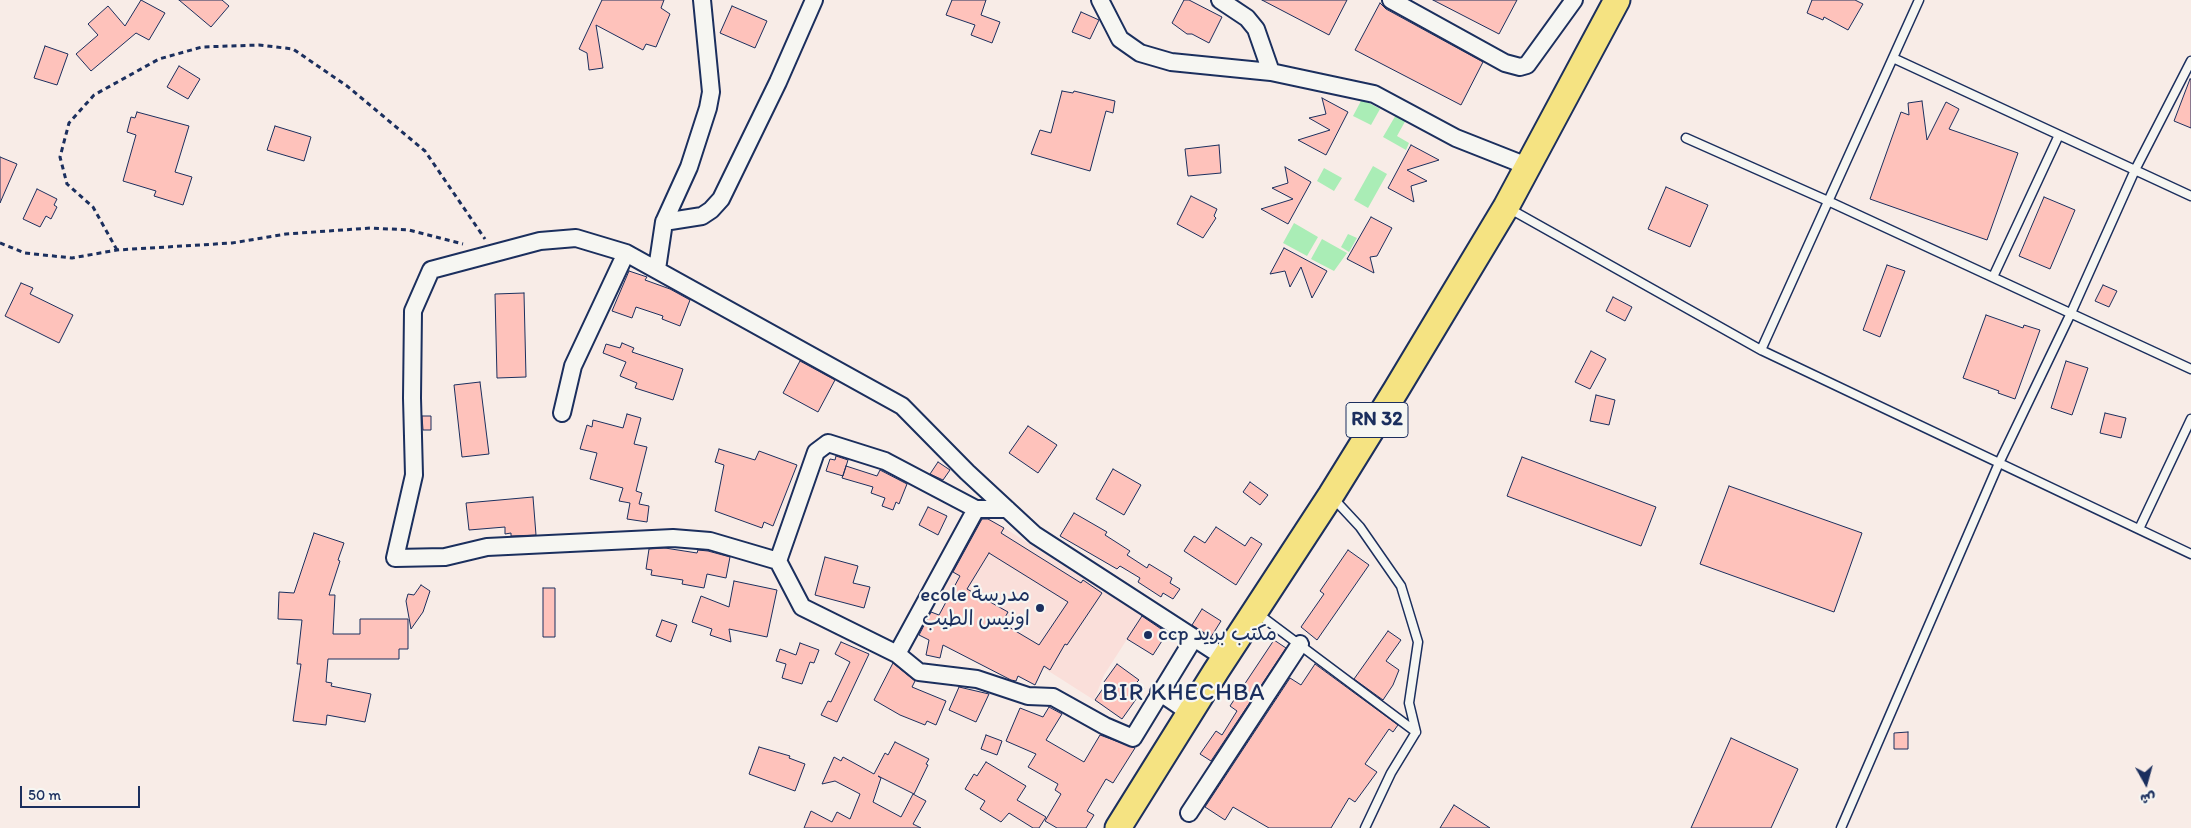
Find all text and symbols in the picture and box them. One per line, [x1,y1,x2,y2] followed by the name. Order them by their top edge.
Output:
[1346,402,1408,438] road number: RN 32
[920,583,1030,633] place label: ecole مدرسة اونيس الطيب
[1034,602,1046,614] marker: ecole مدرسة اونيس الطيب
[1158,622,1277,648] place label: ccp مكتب بريد
[1142,629,1154,641] marker: ccp مكتب بريد
[1101,680,1267,708] district label: BIR KHECHBA
[2121,758,2171,808] north arrow
[22,776,142,808] scale bar
[28,786,61,804] text: 50 m
[2139,789,2157,808] text: ش

